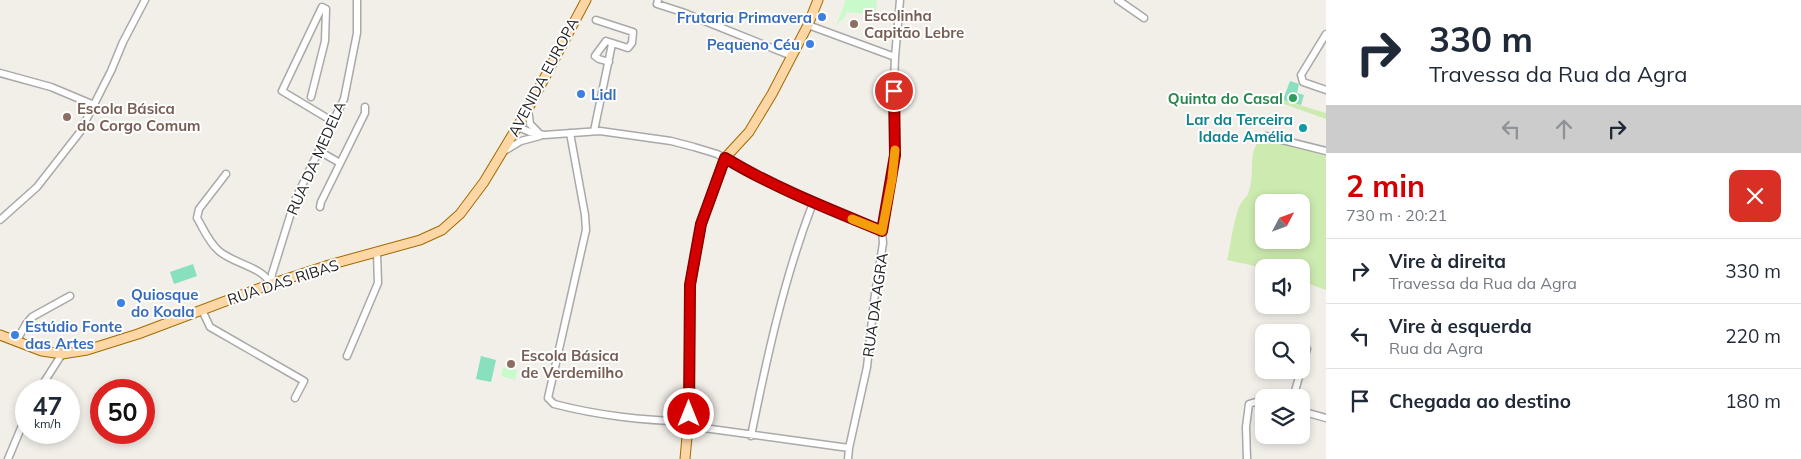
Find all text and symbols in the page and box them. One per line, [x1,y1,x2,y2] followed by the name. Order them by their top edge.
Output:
[864,6,964,42] place label: Escolinha Capitão Lebre
[677,8,812,27] place label: Frutaria Primavera
[816,11,828,23] marker: Frutaria Primavera
[504,14,582,140] street label: AVENIDA EUROPA
[1429,17,1533,61] text: 330 m
[848,18,860,30] marker: Escolinha Capitão Lebre
[1346,20,1411,85] icon: right
[707,35,800,54] place label: Pequeno Céu
[804,38,816,50] marker: Pequeno Céu
[1429,60,1687,88] text: Travessa da Rua da Agra
[873,70,915,112] pin
[880,77,908,105] icon: arrive
[591,85,617,104] place label: Lidl
[575,88,587,100] marker: Lidl
[1168,89,1283,108] place label: Quinta do Casal
[1287,92,1299,104] marker: Quinta do Casal
[282,98,350,218] street label: RUA DA MEDELA
[77,99,201,135] place label: Escola Básica do Corgo Comum
[1186,110,1293,146] place label: Lar da Terceira Idade Amélia
[61,111,73,123] marker: Escola Básica do Corgo Comum
[1497,115,1525,143] icon: left
[1550,115,1578,143] icon: ahead
[1603,115,1631,143] icon: right
[1297,122,1309,134] marker: Lar da Terceira Idade Amélia
[1346,167,1425,205] text: 2 min
[1729,170,1781,222] button: close
[1255,194,1310,249] north arrow
[1255,194,1310,444] map controls
[1346,205,1447,225] text: 730 m · 20:21
[1389,249,1506,273] text: Vire à direita
[858,252,892,358] street label: RUA DA AGRA
[225,255,341,309] street label: RUA DAS RIBAS
[1346,257,1374,285] icon: right
[1255,259,1310,314] button: sound
[1725,259,1781,283] text: 330 m
[1389,273,1577,293] text: Travessa da Rua da Agra
[131,285,199,321] place label: Quiosque do Koala
[115,297,127,309] marker: Quiosque do Koala
[1389,314,1532,338] text: Vire à esquerda
[25,317,122,353] place label: Estúdio Fonte das Artes
[1346,322,1374,350] icon: left
[1255,324,1310,379] button: search
[1725,324,1781,348] text: 220 m
[9,329,21,341] marker: Estúdio Fonte das Artes
[1389,338,1483,358] text: Rua da Agra
[521,346,623,382] place label: Escola Básica de Verdemilho
[505,358,517,370] marker: Escola Básica de Verdemilho
[90,379,155,444] speed limit sign: 50
[662,387,714,439] position arrow
[1346,387,1374,415] icon: arrive
[1255,389,1310,444] button: layers
[1389,389,1571,413] text: Chegada ao destino
[1725,389,1781,413] text: 180 m
[32,390,63,421] text: 47
[34,416,61,431] text: km/h

